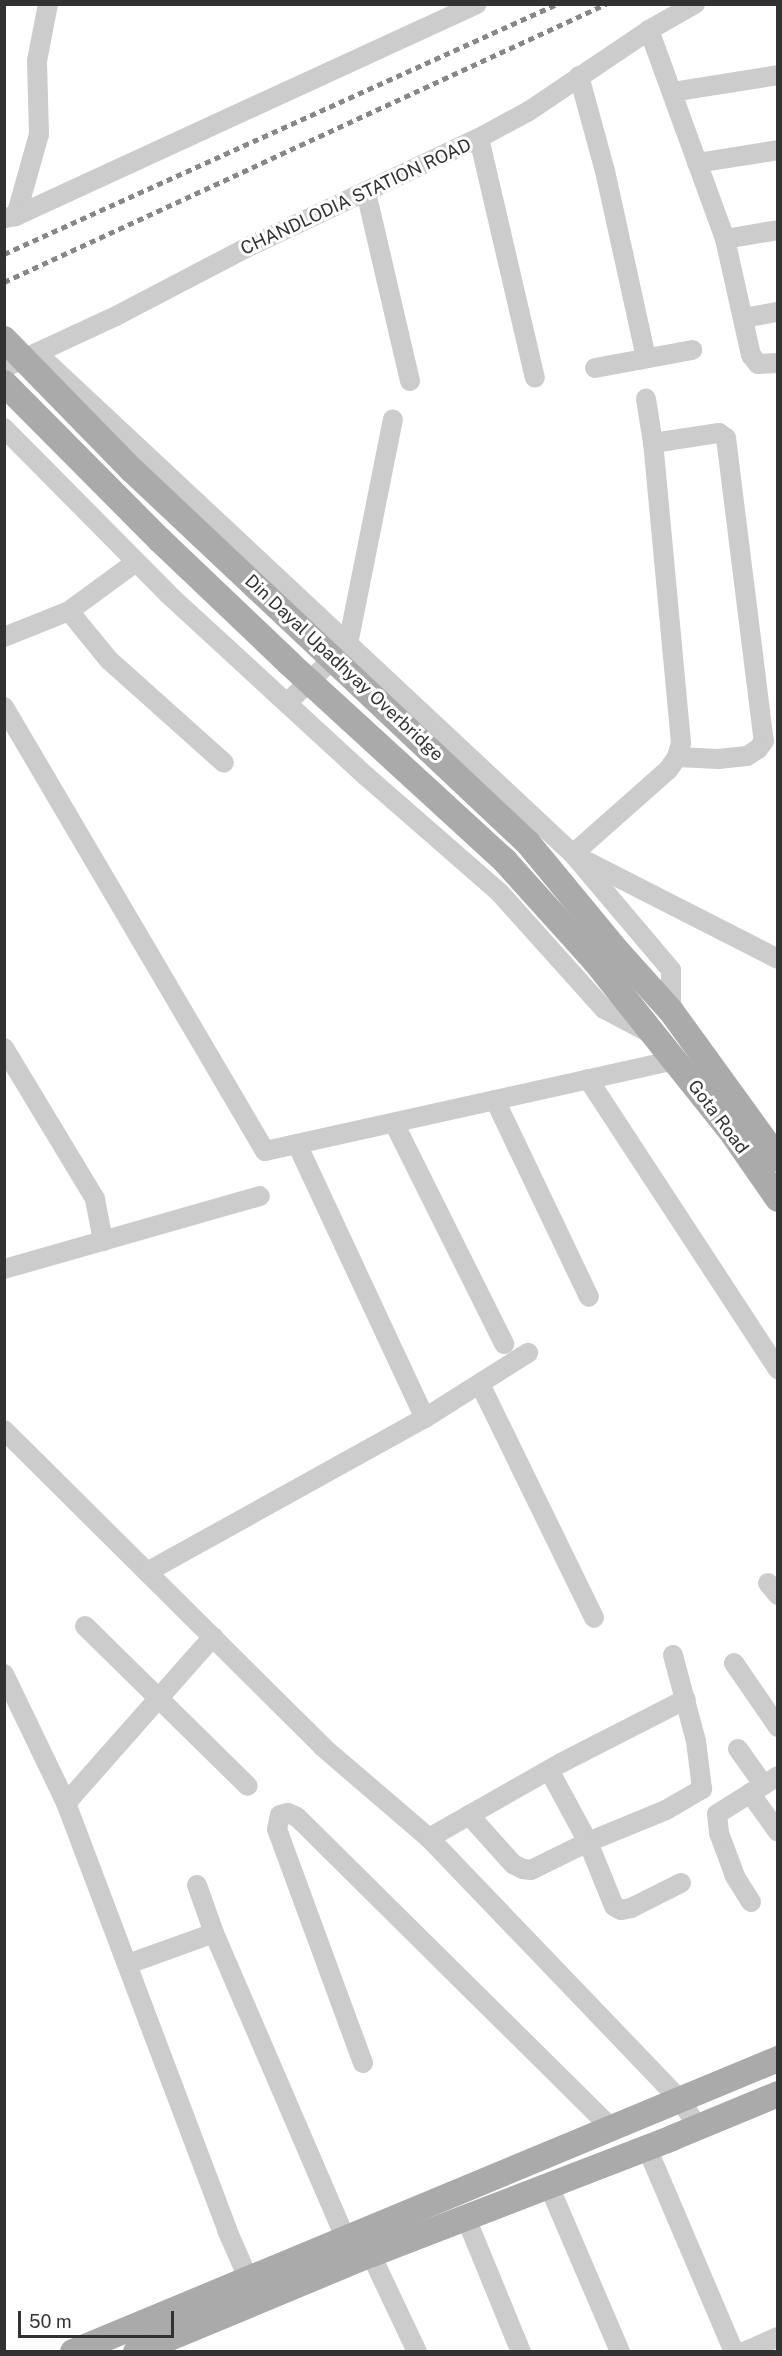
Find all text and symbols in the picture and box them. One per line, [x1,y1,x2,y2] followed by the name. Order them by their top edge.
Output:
[237,134,475,260] street label: CHANDLODIA STATION ROAD
[240,570,448,766] street label: Din Dayal Upadhyay Overbridge
[683,1076,753,1158] street label: Gota Road
[21,2299,177,2337] scale bar
[29,2311,72,2332] text: 50 m

